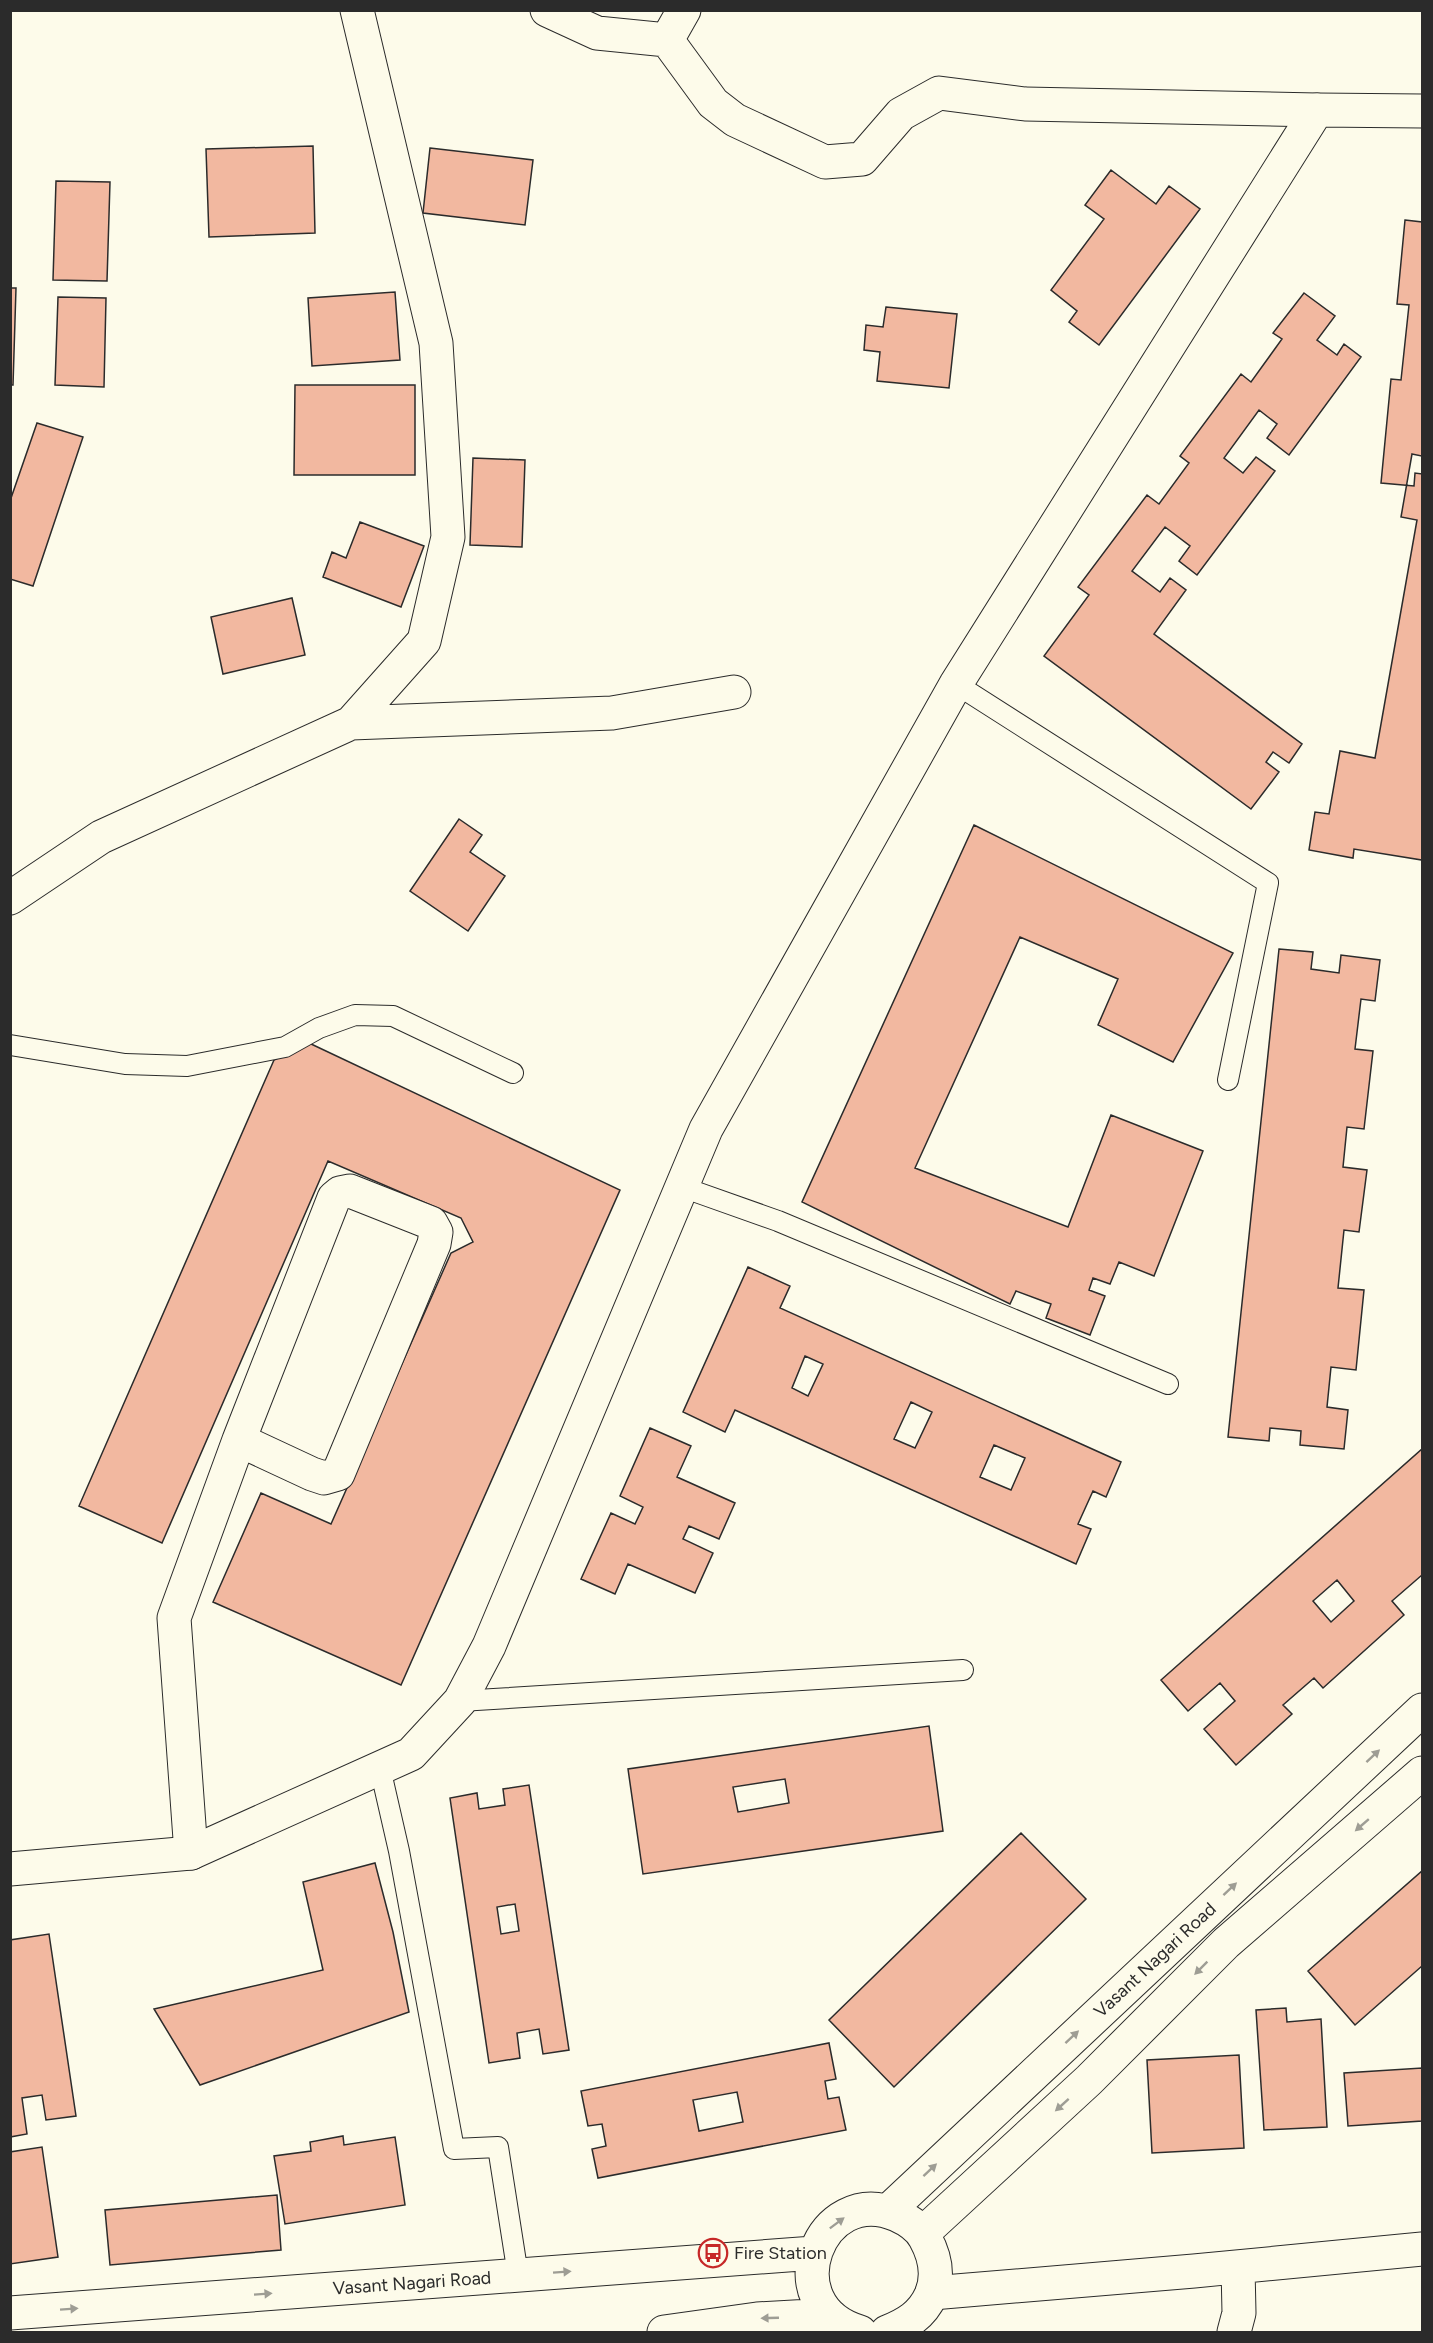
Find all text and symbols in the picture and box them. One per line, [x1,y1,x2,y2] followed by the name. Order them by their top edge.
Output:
[1365,1749,1380,1763] one-way arrow
[1355,1818,1370,1831] one-way arrow
[1222,1883,1237,1896] one-way arrow
[1089,1898,1221,2022] street label: Vasant Nagari Road
[1194,1960,1208,1974] one-way arrow
[1065,2030,1080,2044] one-way arrow
[1055,2098,1070,2111] one-way arrow
[922,2163,937,2177] one-way arrow
[829,2217,845,2229] one-way arrow
[697,2237,729,2269] bus stop icon: Fire Station
[734,2242,827,2264] place label: Fire Station
[332,2266,492,2300] street label: Vasant Nagari Road
[553,2267,572,2277] one-way arrow
[254,2289,273,2299] one-way arrow
[59,2304,78,2313] one-way arrow
[761,2314,780,2323] one-way arrow

